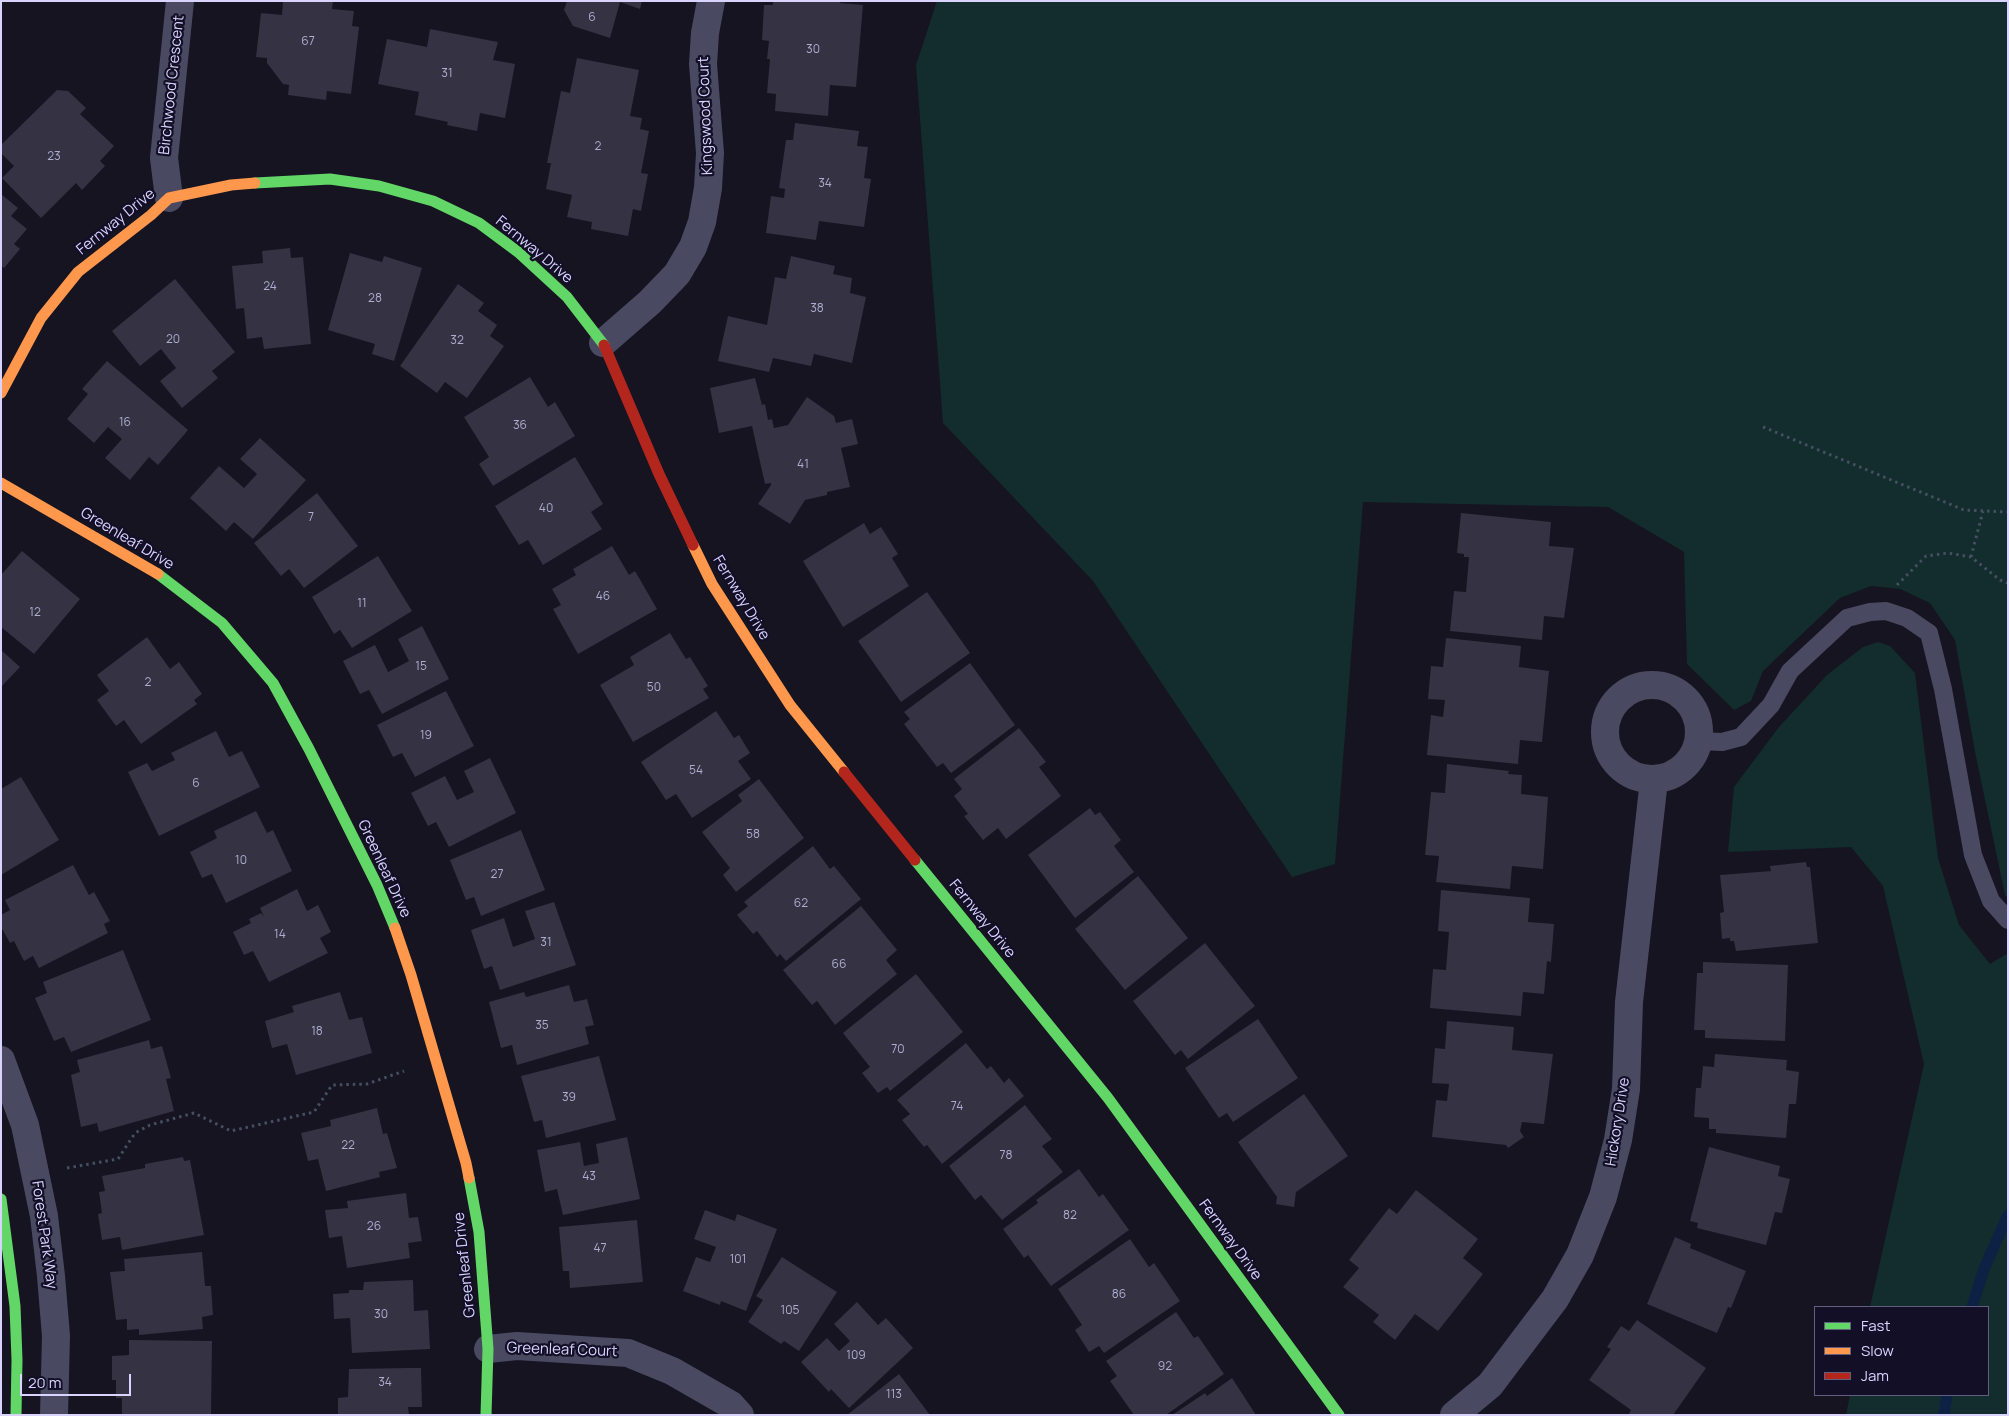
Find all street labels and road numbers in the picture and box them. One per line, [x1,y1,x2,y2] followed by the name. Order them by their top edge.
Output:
[156,14,188,156] street label: Birchwood Crescent
[695,56,717,176] street label: Kingswood Court
[73,185,159,259] street label: Fernway Drive
[492,212,576,288] street label: Fernway Drive
[77,504,177,574] street label: Greenleaf Drive
[709,553,773,643] street label: Fernway Drive
[353,817,415,921] street label: Greenleaf Drive
[945,876,1019,962] street label: Fernway Drive
[1602,1076,1634,1168] street label: Hickory Drive
[27,1180,61,1290] street label: Forest Park Way
[1195,1196,1265,1284] street label: Fernway Drive
[451,1211,479,1319] street label: Greenleaf Drive
[506,1339,618,1361] street label: Greenleaf Court

